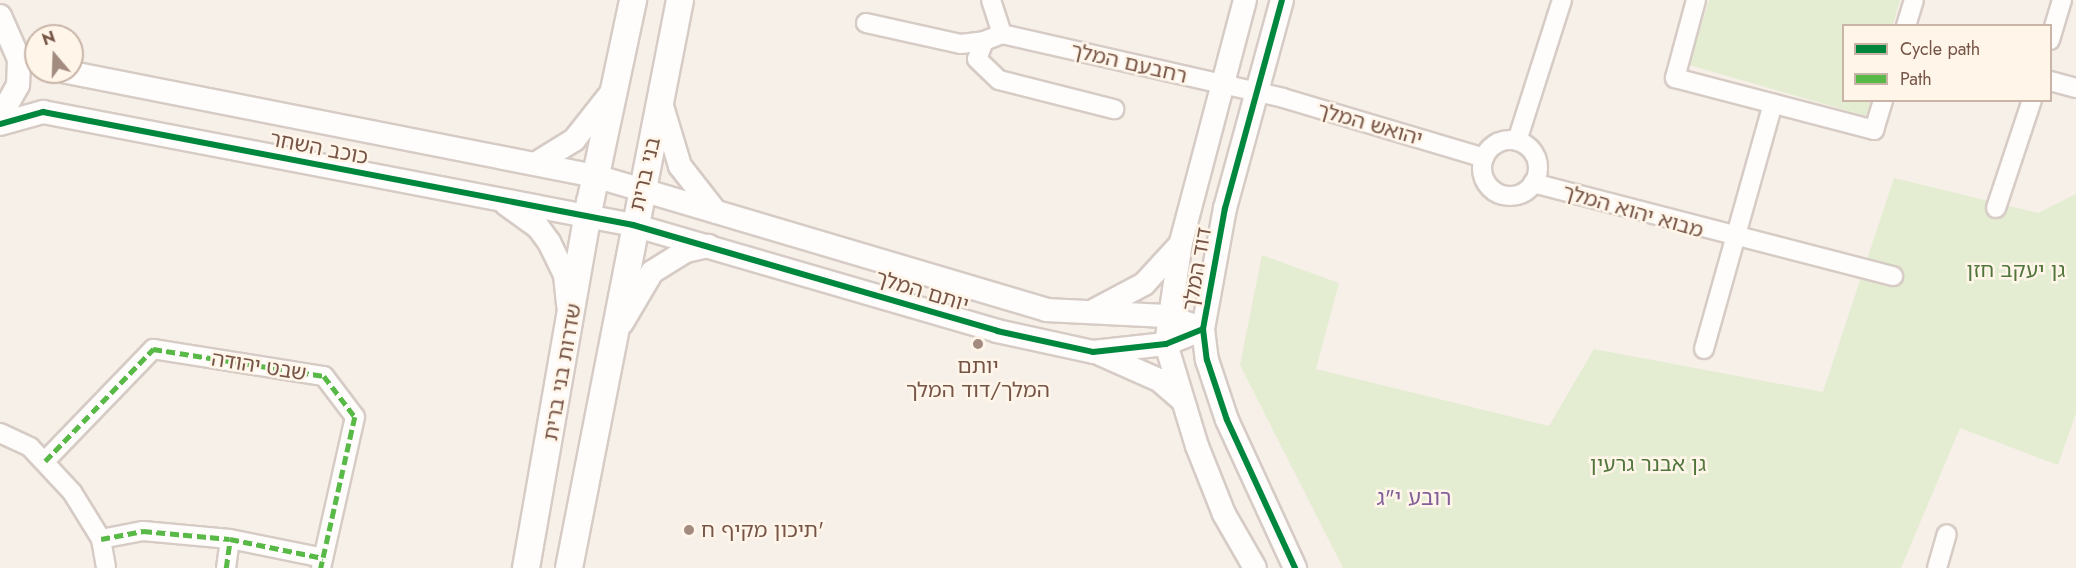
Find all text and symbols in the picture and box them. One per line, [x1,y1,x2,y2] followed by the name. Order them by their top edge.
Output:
[24,24,84,84] north arrow
[1842,24,2052,102] legend
[39,25,58,51] text: N
[1900,36,1980,62] text: Cycle path
[1068,37,1190,89] street label: רחבעם המלך
[1900,66,1932,92] text: Path
[1314,97,1426,151] street label: יהואש המלך
[268,126,370,170] street label: כוכב השחר
[624,135,666,213] street label: בני ברית
[1560,179,1706,243] street label: מבוא יהוא המלך
[1177,225,1217,313] street label: דוד המלך
[1967,257,2065,283] park label: גן יעקב חזן
[872,265,972,317] street label: יותם המלך
[538,301,586,443] street label: שדרות בני ברית
[971,337,985,351] marker: יותם המלך/דוד המלך
[210,346,308,386] street label: שבט יהודה
[906,353,1050,403] place label: יותם המלך/דוד המלך
[1590,451,1706,477] park label: גן אבנר גרעין
[1376,485,1452,511] district label: רובע י"ג
[701,517,824,543] place label: תיכון מקיף ח'
[682,523,696,537] marker: תיכון מקיף ח'

